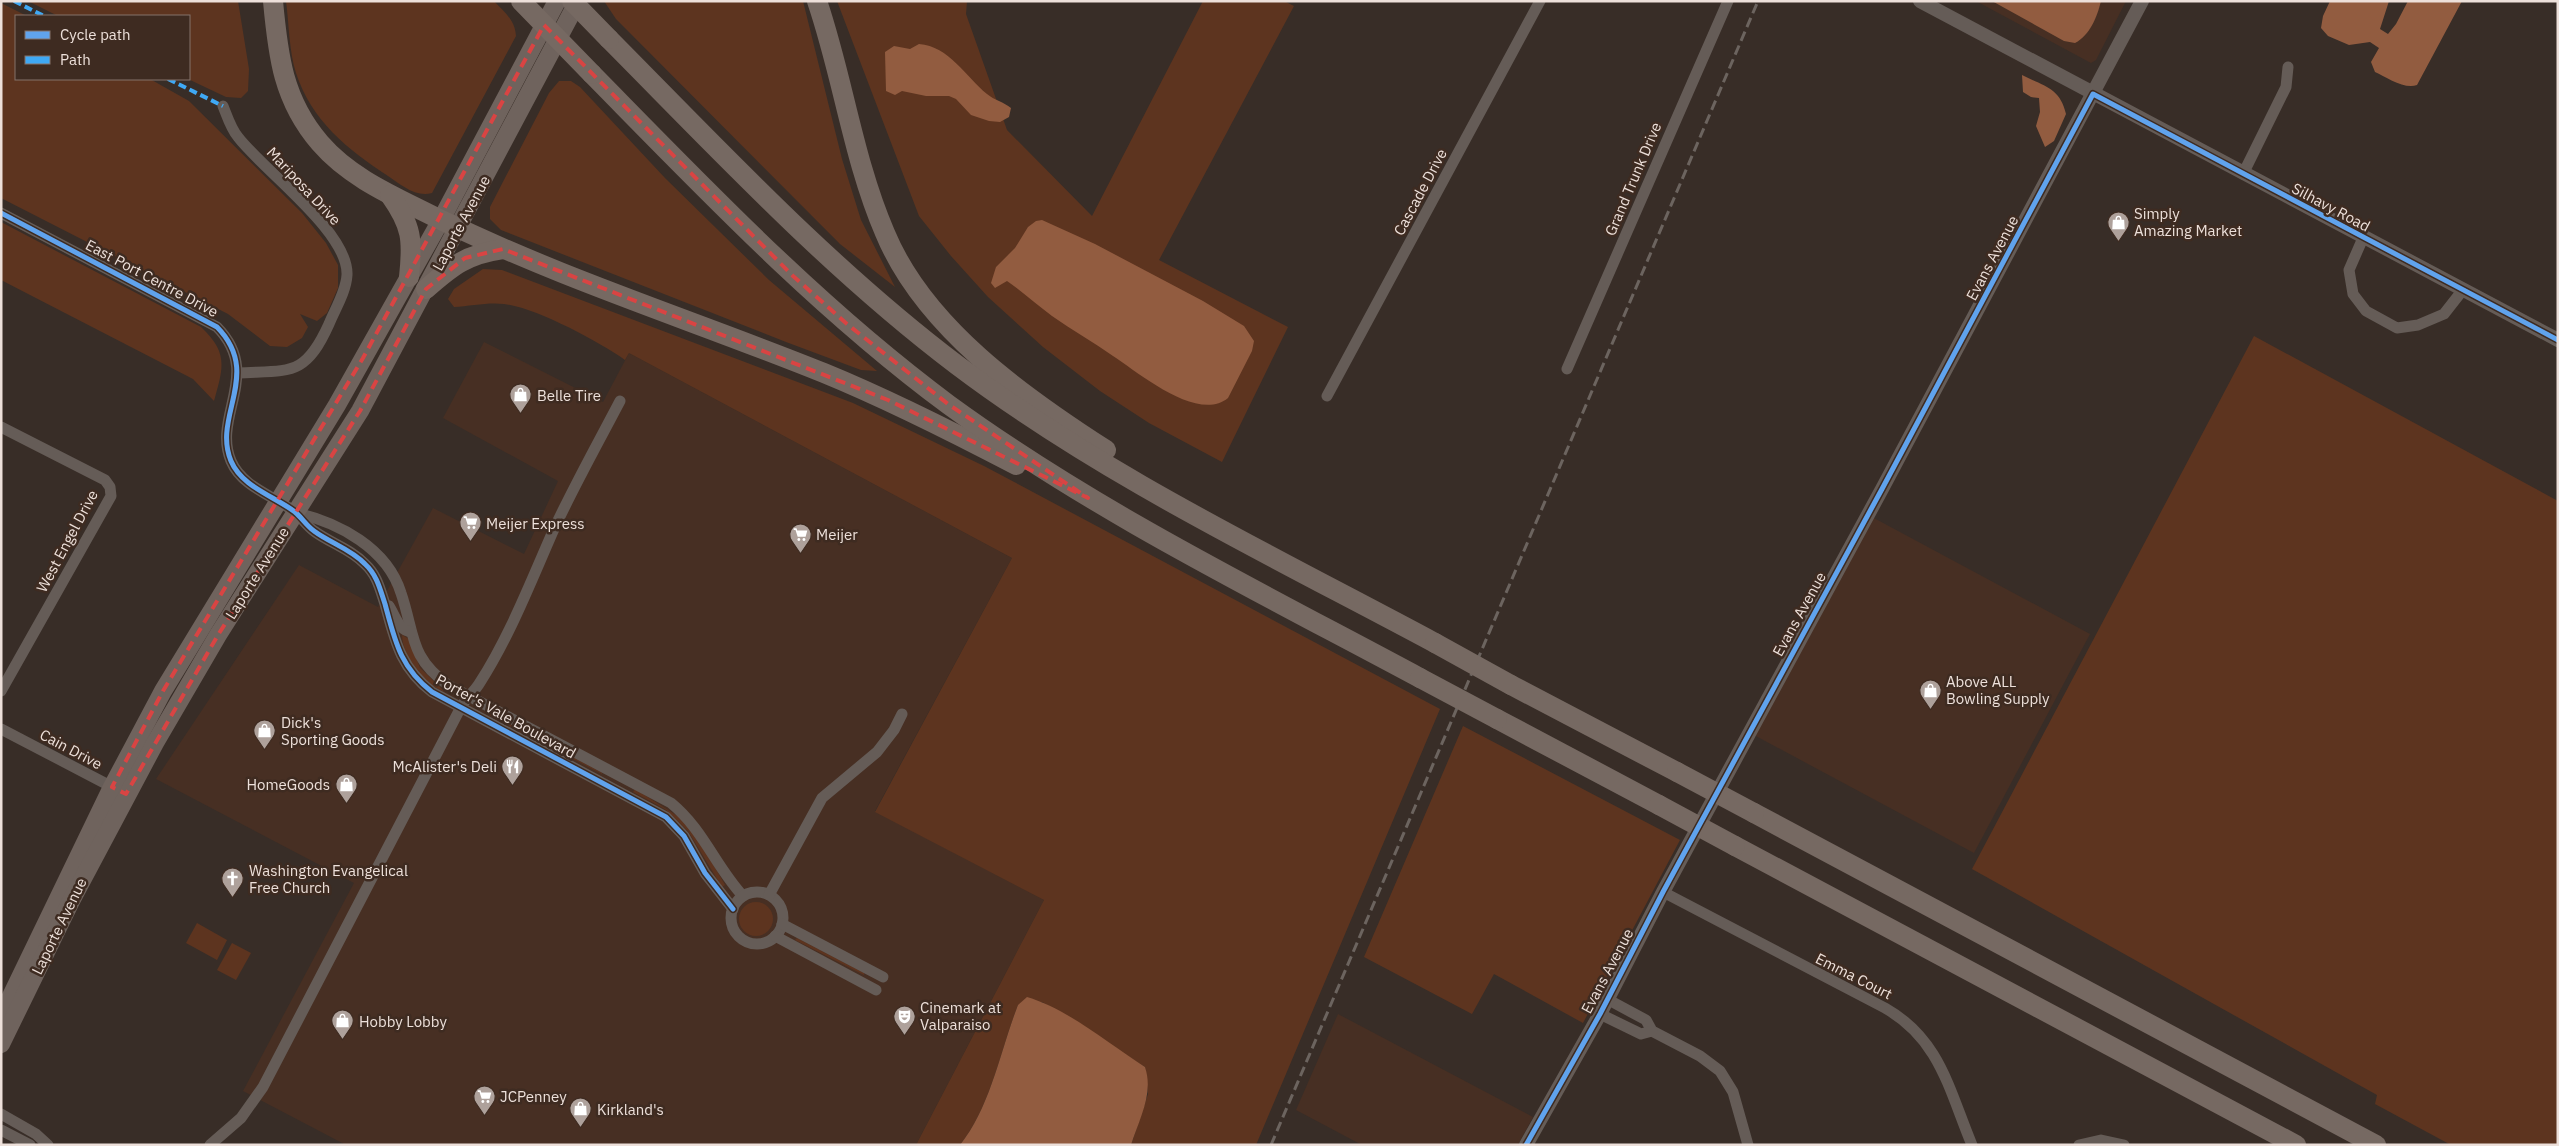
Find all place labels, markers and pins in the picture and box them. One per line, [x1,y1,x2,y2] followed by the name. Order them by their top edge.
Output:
[2134,204,2242,240] place label: Simply Amazing Market
[2106,210,2130,241] shop icon: Simply Amazing Market
[509,383,533,414] shop icon: Belle Tire
[537,386,601,405] place label: Belle Tire
[458,511,482,542] supermarket icon: Meijer Express
[486,514,584,533] place label: Meijer Express
[788,522,812,553] supermarket icon: Meijer
[816,525,858,544] place label: Meijer
[1946,672,2050,708] place label: Above ALL Bowling Supply
[1918,678,1942,709] shop icon: Above ALL Bowling Supply
[281,713,385,749] place label: Dick's Sporting Goods
[253,719,277,750] shop icon: Dick's Sporting Goods
[501,754,525,785] restaurant icon: McAlister's Deli
[393,757,497,776] place label: McAlister's Deli
[334,772,358,803] shop icon: HomeGoods
[246,775,330,794] place label: HomeGoods
[249,861,408,897] place label: Washington Evangelical Free Church
[221,867,245,898] church icon: Washington Evangelical Free Church
[920,998,1001,1034] place label: Cinemark at Valparaiso
[892,1004,916,1035] theatre icon: Cinemark at Valparaiso
[331,1009,355,1040] shop icon: Hobby Lobby
[359,1012,447,1031] place label: Hobby Lobby
[472,1084,496,1115] supermarket icon: JCPenney
[500,1087,567,1106] place label: JCPenney
[569,1097,593,1128] shop icon: Kirkland's
[597,1100,664,1119] place label: Kirkland's

